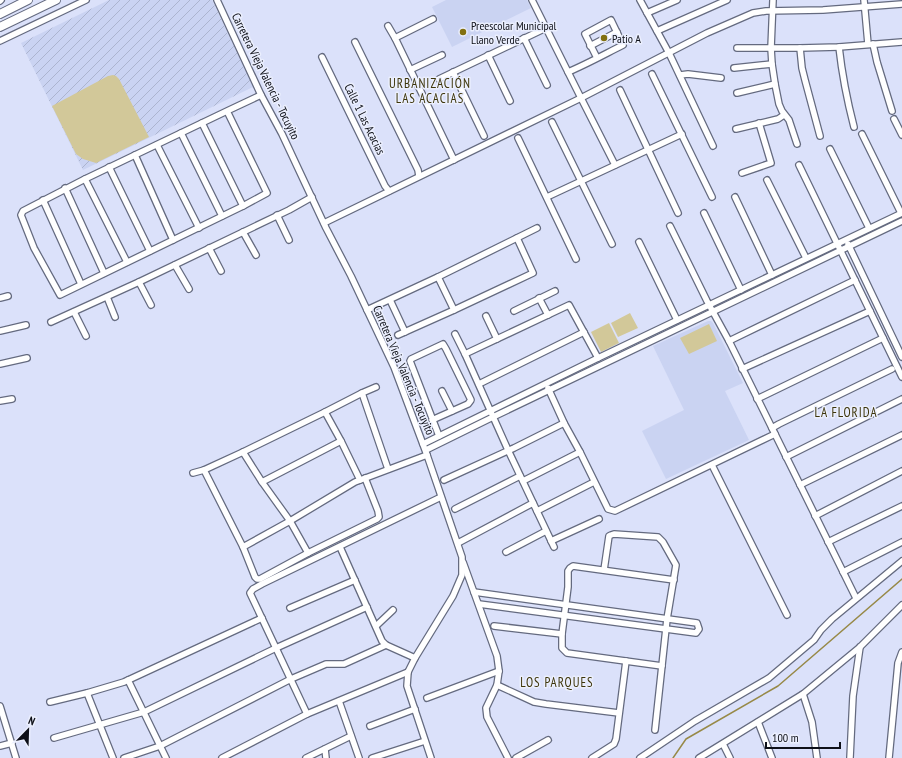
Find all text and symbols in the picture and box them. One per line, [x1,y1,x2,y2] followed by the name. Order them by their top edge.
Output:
[229,10,303,142] street label: Carretera Vieja Valencia - Tocuyito
[471,18,557,47] place label: Preescolar Municipal Llano Verde
[458,27,468,37] marker: Preescolar Municipal Llano Verde
[612,31,641,46] place label: Patio A
[599,33,609,43] marker: Patio A
[389,75,471,107] district label: URBANIZACIÓN LAS ACACIAS
[341,81,389,157] street label: Calle 1 Las Acacias
[370,303,438,437] street label: Carretera Vieja Valencia - Tocuyito
[814,404,878,421] district label: LA FLORIDA
[520,674,594,691] district label: LOS PARQUES
[8,710,48,750] north arrow
[26,713,37,728] text: N
[766,724,840,750] scale bar
[772,730,799,745] text: 100 m

